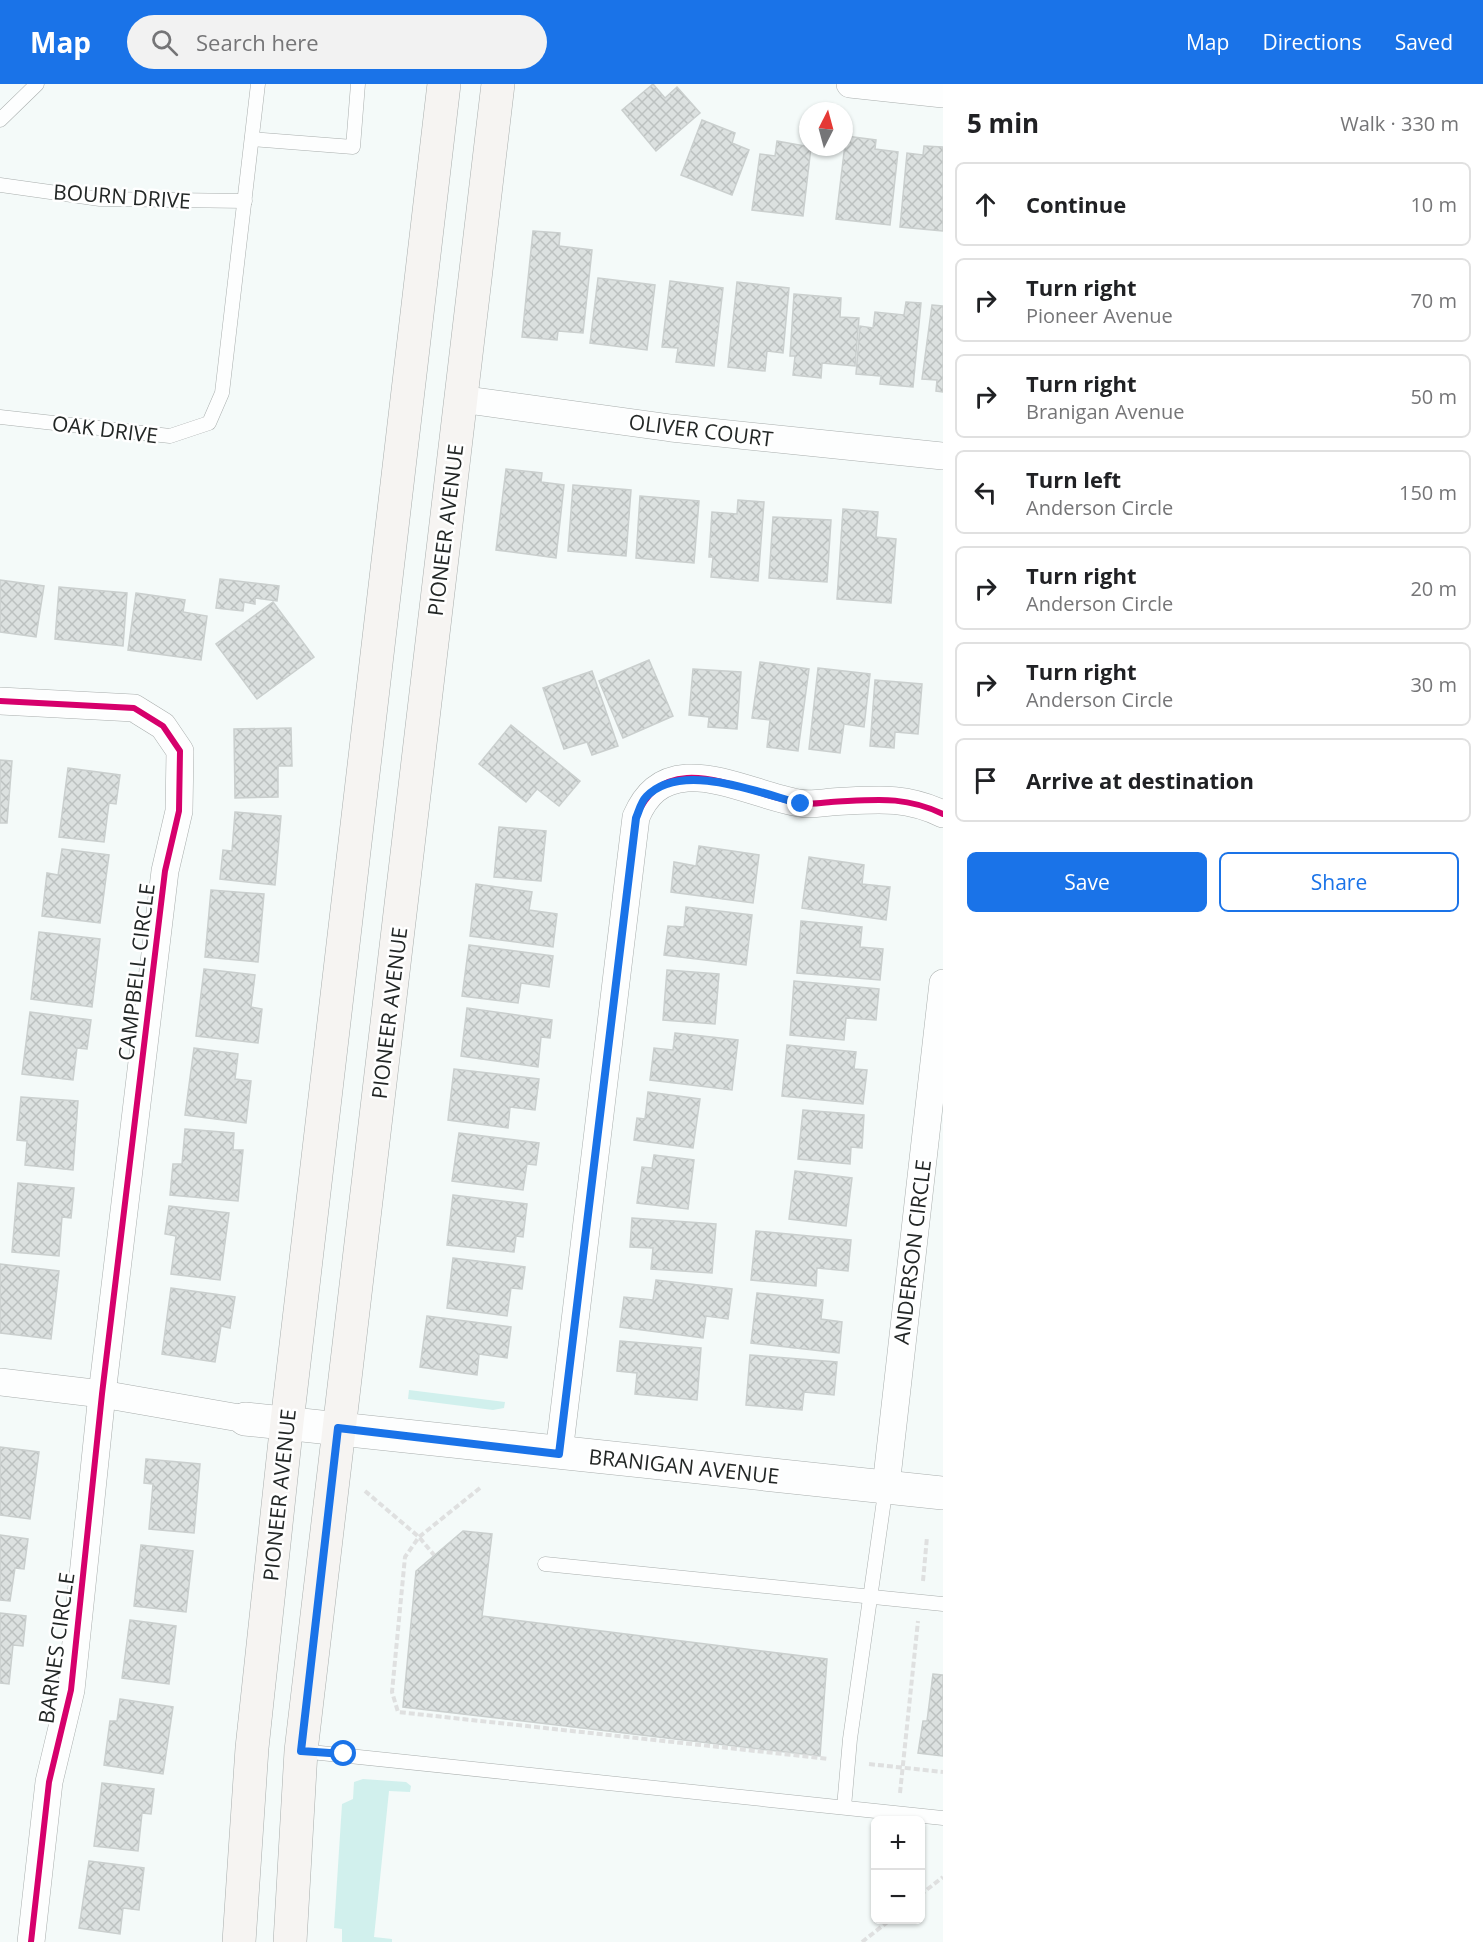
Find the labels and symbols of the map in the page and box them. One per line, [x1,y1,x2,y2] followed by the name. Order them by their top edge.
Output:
[799,102,853,156] north arrow
[52,177,192,215] street label: BOURN DRIVE
[627,407,775,453] street label: OLIVER COURT
[51,409,159,449] street label: OAK DRIVE
[421,443,469,617] street label: PIONEER AVENUE
[787,790,813,816] route end
[111,882,161,1062] street label: CAMPBELL CIRCLE
[365,926,413,1100] street label: PIONEER AVENUE
[887,1158,937,1346] street label: ANDERSON CIRCLE
[256,1408,302,1582] street label: PIONEER AVENUE
[587,1442,781,1490] street label: BRANIGAN AVENUE
[32,1571,80,1725] street label: BARNES CIRCLE
[330,1740,356,1766] route start

